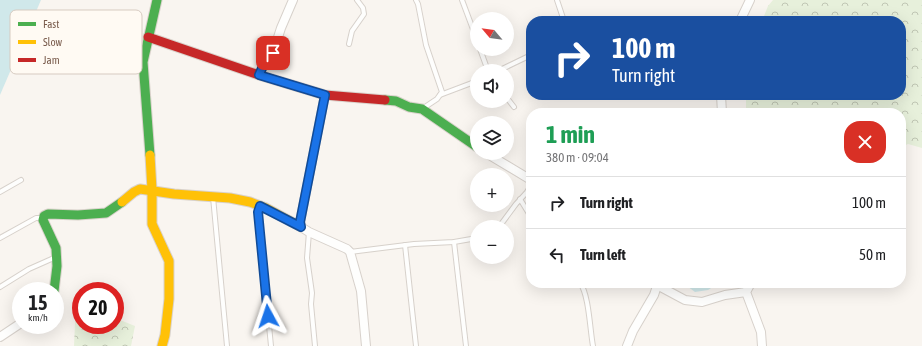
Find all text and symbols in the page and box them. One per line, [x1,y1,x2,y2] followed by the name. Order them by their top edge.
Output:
[10,10,142,74] legend
[470,12,514,56] north arrow
[470,12,514,264] map controls
[43,18,59,30] text: Fast
[546,32,598,84] icon: right
[612,32,675,64] text: 100 m
[43,36,62,48] text: Slow
[256,36,290,70] pin
[262,42,284,64] icon: arrive
[43,54,60,66] text: Jam
[470,64,514,108] button: sound
[612,65,675,86] text: Turn right
[470,116,514,160] button: layers
[546,121,595,148] text: 1 min
[844,121,886,163] button: close
[546,150,609,165] text: 380 m · 09:04
[470,168,514,212] button: +
[546,192,568,214] icon: right
[580,194,633,211] text: Turn right
[852,194,886,211] text: 100 m
[470,220,514,264] button: −
[546,244,568,266] icon: left
[580,246,626,263] text: Turn left
[859,246,886,263] text: 50 m
[72,282,124,334] speed limit sign: 20
[29,291,47,314] text: 15
[247,295,289,337] position arrow
[28,312,48,323] text: km/h

